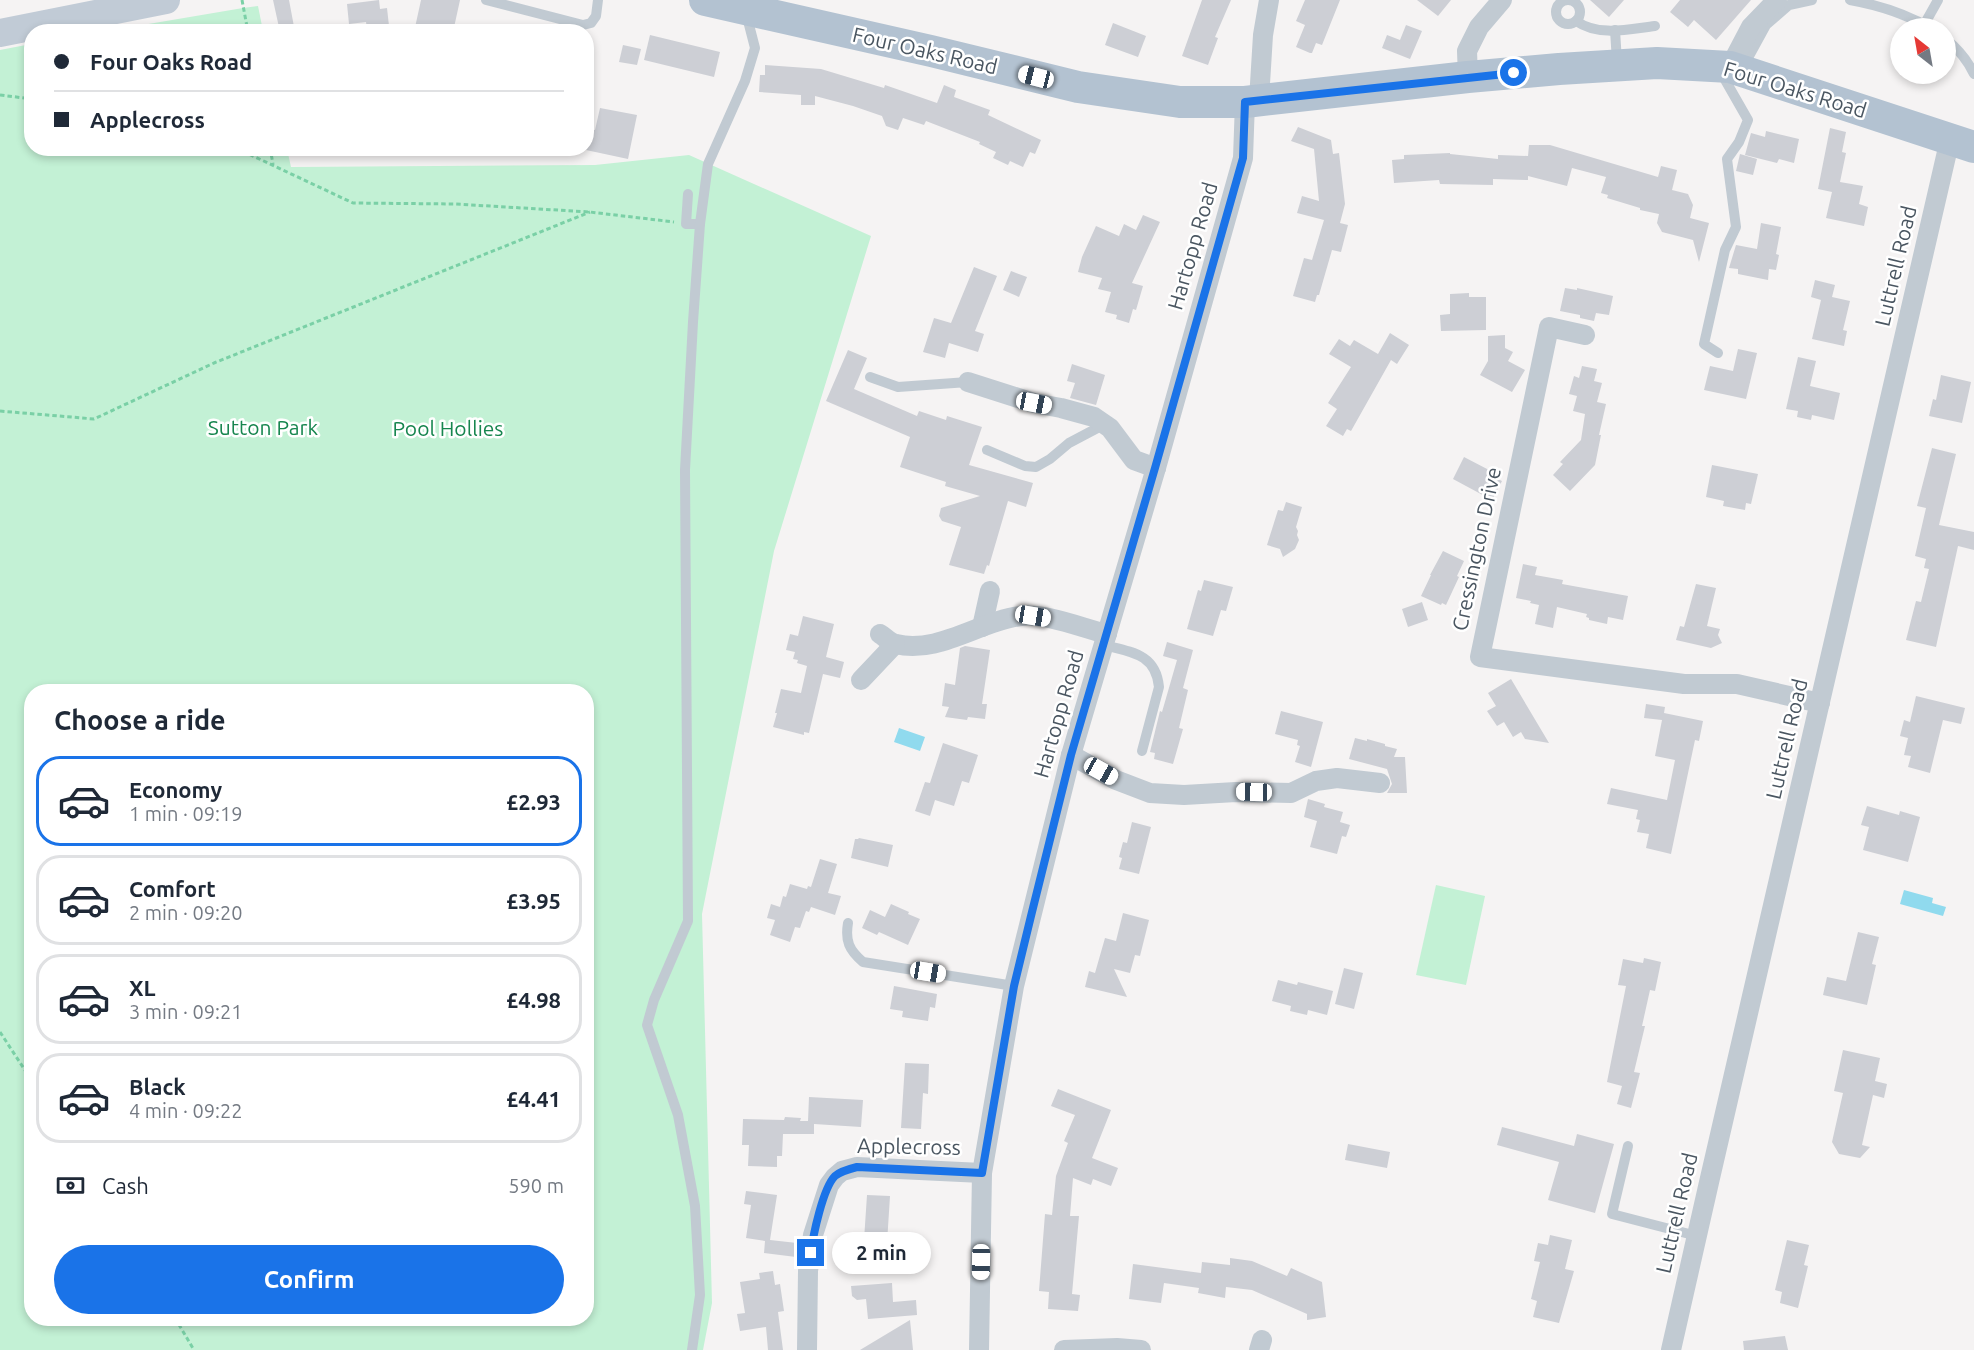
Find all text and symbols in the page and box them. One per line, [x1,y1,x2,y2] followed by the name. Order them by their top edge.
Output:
[1890,18,1956,84] north arrow
[1890,18,1956,84] map controls
[850,22,1000,78] street label: Four Oaks Road
[90,49,252,74] text: Four Oaks Road
[1721,56,1870,122] street label: Four Oaks Road
[1500,59,1527,86] route start
[1016,64,1056,90] car
[90,107,205,132] text: Applecross
[1162,179,1222,312] street label: Hartopp Road
[1870,203,1921,328] street label: Luttrell Road
[1015,391,1053,415] car
[208,415,319,439] park label: Sutton Park
[393,416,503,440] park label: Pool Hollies
[1447,465,1505,633] street label: Cressington Drive
[1014,604,1052,628] car
[1028,647,1088,780] street label: Hartopp Road
[1761,676,1812,801] street label: Luttrell Road
[54,705,226,735] text: Choose a ride
[1081,754,1121,788] car
[57,774,111,828] icon: car
[129,777,222,802] text: Economy
[1236,783,1272,801] car
[506,789,561,814] text: £2.93
[129,802,243,825] text: 1 min · 09:19
[57,873,111,927] icon: car
[129,876,216,901] text: Comfort
[506,888,561,913] text: £3.95
[129,901,243,924] text: 2 min · 09:20
[909,960,947,984] car
[57,972,111,1026] icon: car
[129,975,156,1000] text: XL
[506,987,561,1012] text: £4.98
[129,1000,243,1023] text: 3 min · 09:21
[57,1071,111,1125] icon: car
[129,1074,186,1099] text: Black
[506,1086,561,1111] text: £4.41
[129,1099,243,1122] text: 4 min · 09:22
[857,1133,961,1159] street label: Applecross
[1651,1150,1702,1275] street label: Luttrell Road
[54,1169,87,1202] icon: cash
[102,1173,149,1198] text: Cash
[508,1174,564,1197] text: 590 m
[832,1232,931,1274] callout: 2 min
[797,1239,824,1266] route end
[856,1241,907,1264] text: 2 min
[972,1244,990,1280] car
[54,1245,564,1314] button: Confirm

